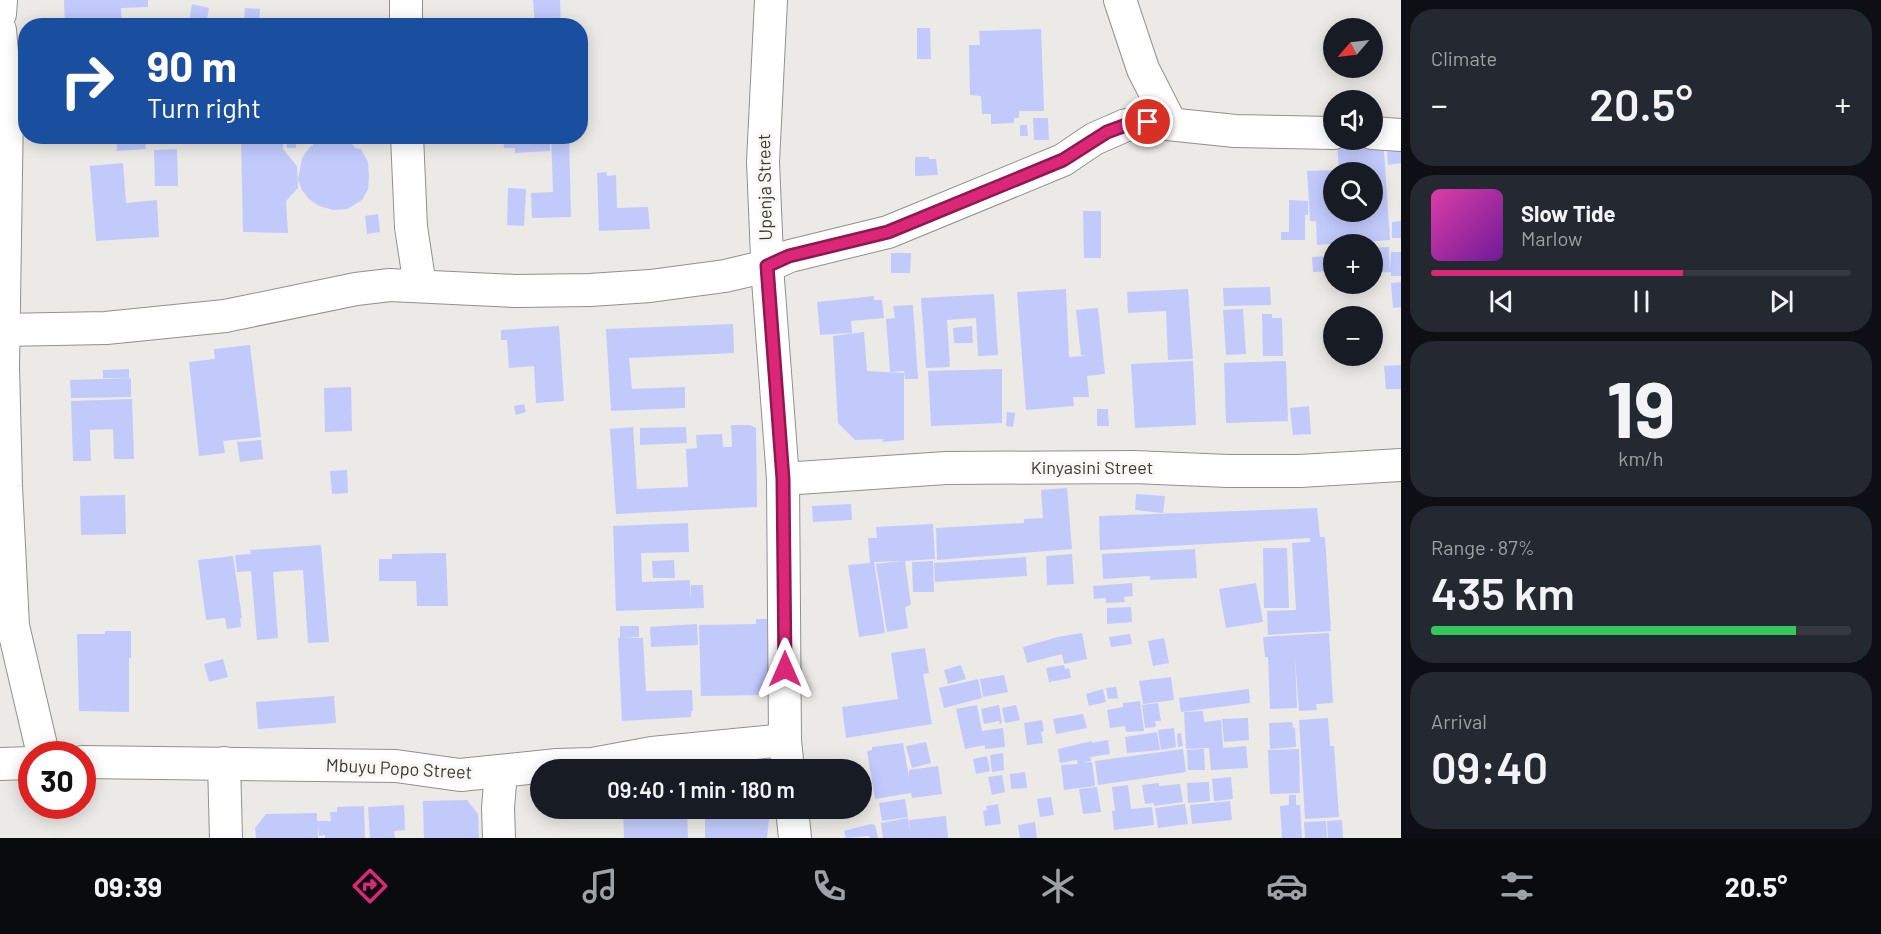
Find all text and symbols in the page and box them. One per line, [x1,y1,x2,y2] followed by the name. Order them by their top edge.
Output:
[1323,18,1383,78] north arrow
[1323,18,1383,366] map controls
[147,40,237,90] text: 90 m
[48,42,126,120] icon: right
[1431,46,1497,70] text: Climate
[1589,76,1693,130] text: 20.5°
[1431,84,1448,124] text: −
[1834,84,1851,124] text: +
[1323,90,1383,150] button: sound
[147,91,261,123] text: Turn right
[1122,96,1173,147] pin
[1131,105,1164,138] icon: arrive
[752,133,776,241] street label: Upenja Street
[1323,162,1383,222] button: search
[1521,200,1616,226] text: Slow Tide
[1521,226,1582,250] text: Marlow
[1323,234,1383,294] button: +
[1485,285,1518,318] icon: previous
[1625,285,1658,318] icon: pause
[1765,285,1798,318] icon: next
[1323,306,1383,366] button: −
[1606,360,1676,454] text: 19
[1618,446,1664,470] text: km/h
[1031,456,1153,478] street label: Kinyasini Street
[1431,535,1535,559] text: Range · 87%
[1431,565,1575,619] text: 435 km
[753,637,817,701] position arrow
[1431,709,1487,733] text: Arrival
[1431,739,1548,793] text: 09:40
[18,741,96,819] speed limit sign: 30
[325,753,473,783] street label: Mbuyu Popo Street
[607,776,795,802] text: 09:40 · 1 min · 180 m
[349,865,391,907] icon: directions
[579,865,621,907] icon: music
[808,865,850,907] icon: phone
[1037,865,1079,907] icon: climate
[1266,865,1308,907] icon: car
[1496,865,1538,907] icon: filters
[94,870,162,902] text: 09:39
[1725,870,1787,902] text: 20.5°

